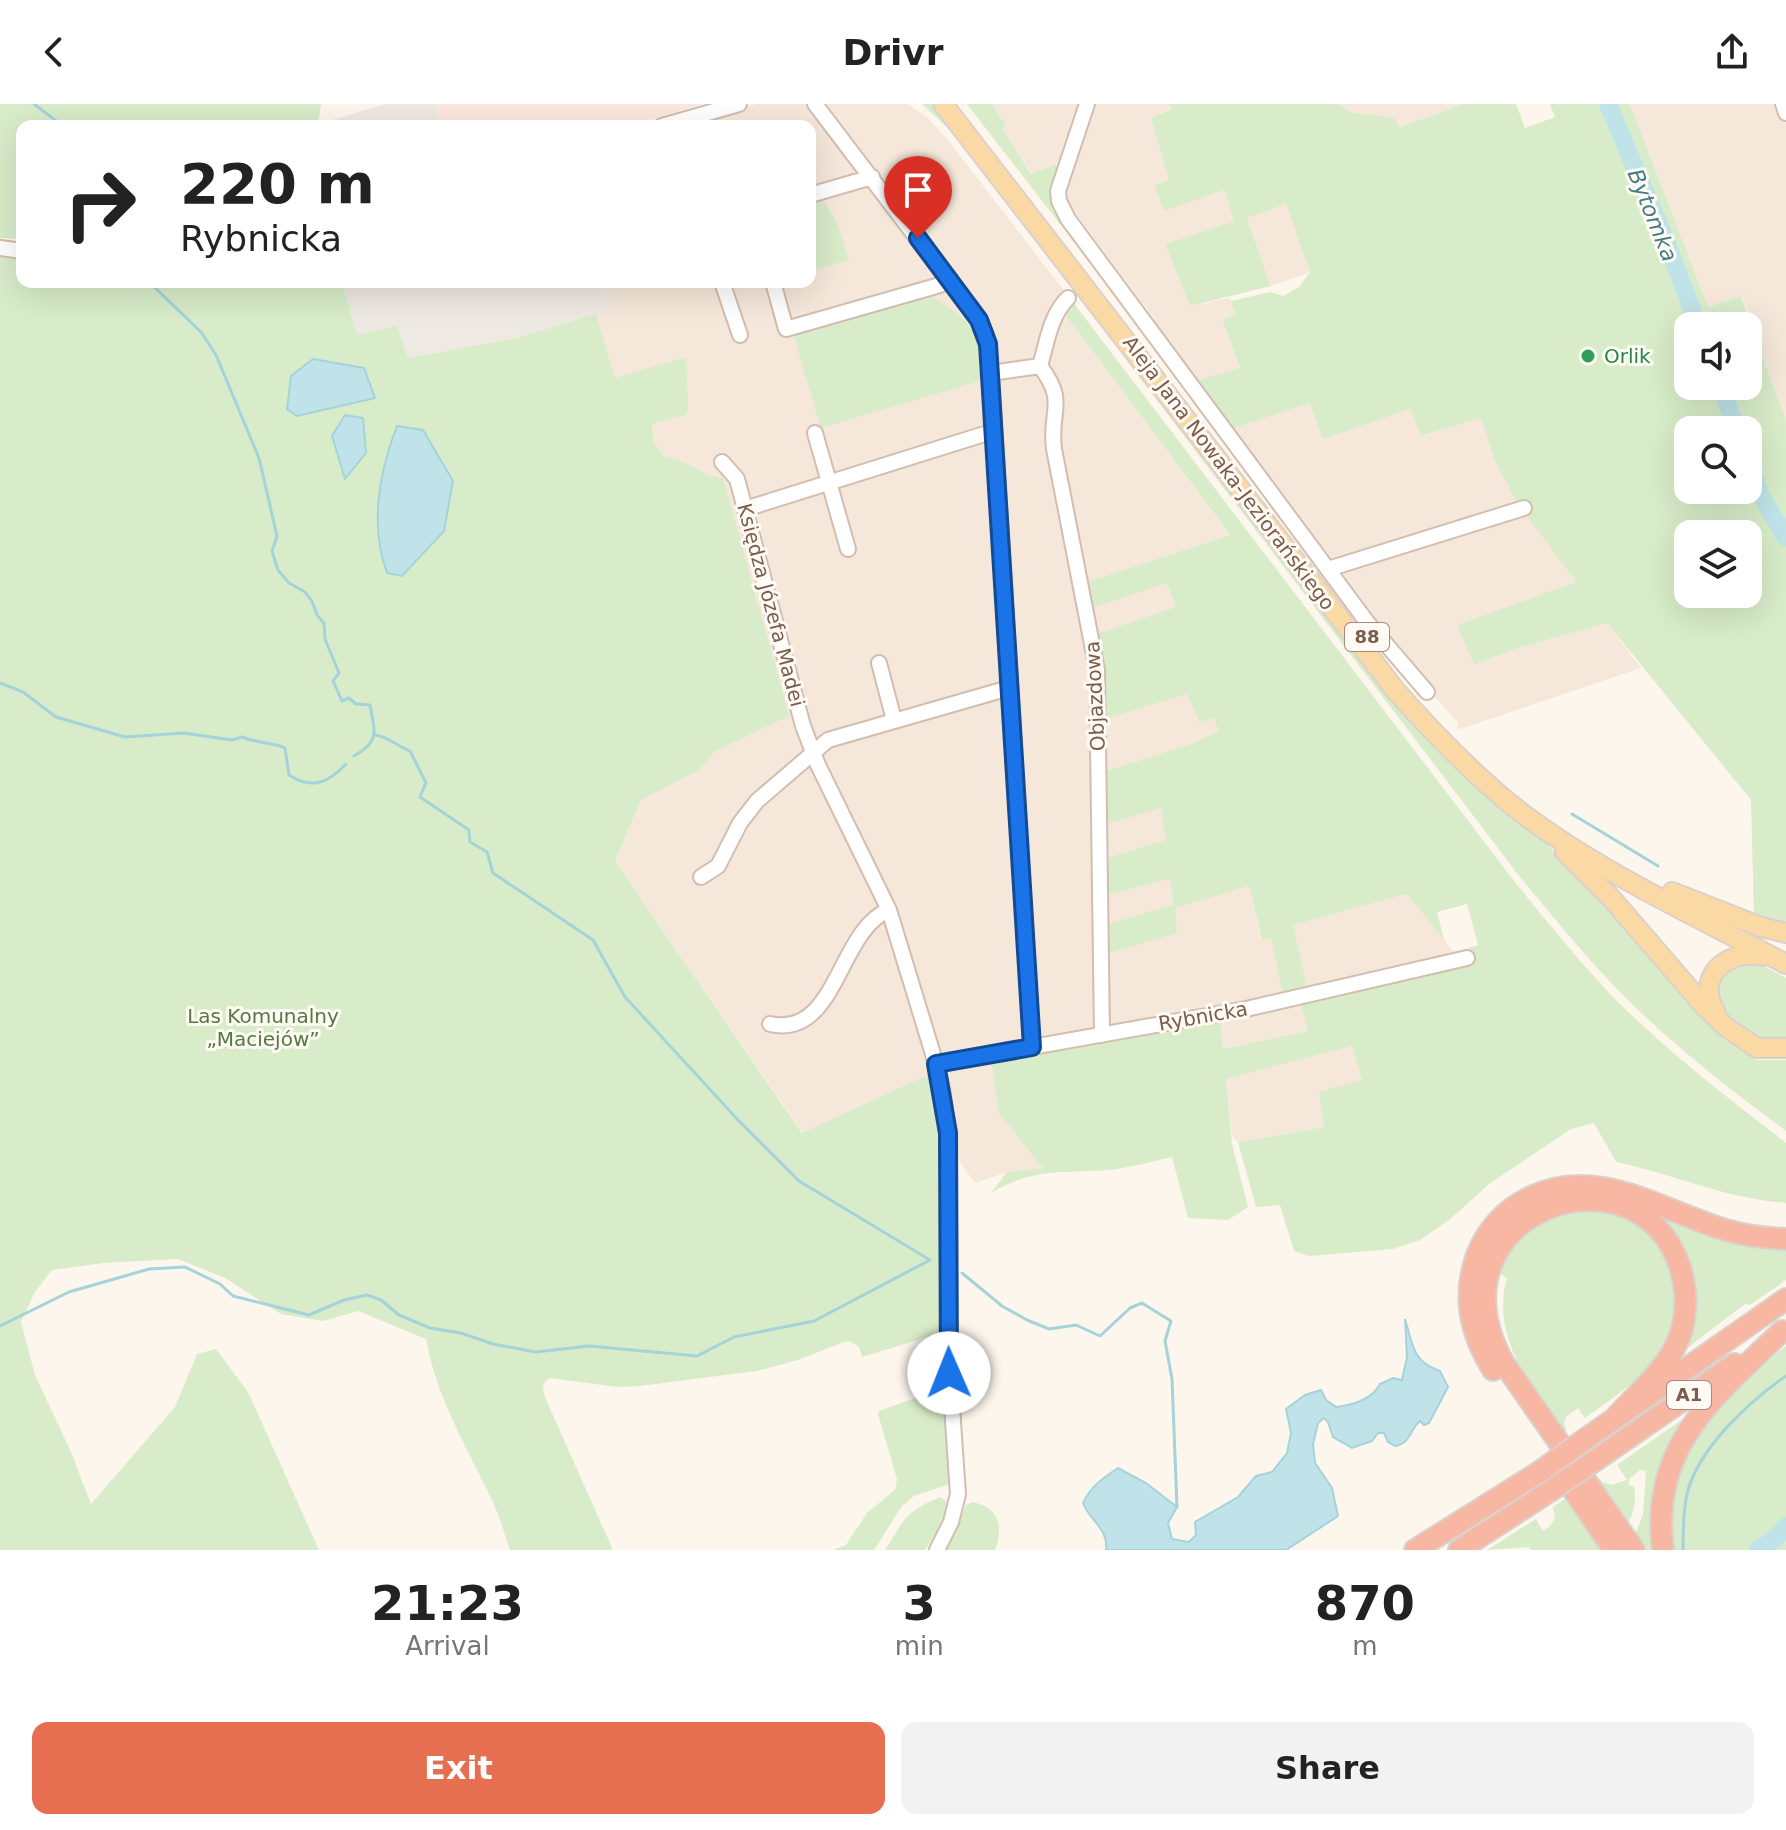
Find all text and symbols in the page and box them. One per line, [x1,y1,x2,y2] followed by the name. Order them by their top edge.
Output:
[32,30,76,74] icon: back
[1710,30,1754,74] icon: share
[842,32,944,73] text: Drivr
[180,151,375,216] text: 220 m
[48,152,152,256] icon: right
[884,156,952,238] pin
[1623,165,1682,265] water label: Bytomka
[896,168,940,212] icon: arrive
[180,218,342,259] text: Rybnicka
[1674,312,1762,608] map controls
[1674,312,1762,400] button: sound
[1118,331,1340,615] street label: Aleja Jana Nowaka-Jeziorańskiego
[1604,344,1651,368] place label: Orlik
[1579,347,1597,365] marker: Orlik
[1674,416,1762,504] button: search
[732,501,810,709] street label: Księdza Józefa Madei
[1674,520,1762,608] button: layers
[1345,623,1389,651] road number: 88
[1080,640,1110,752] street label: Objazdowa
[1157,996,1249,1036] street label: Rybnicka
[187,1004,339,1051] park label: Las Komunalny „Maciejów”
[907,1331,991,1415] position arrow
[1667,1381,1711,1409] road number: A1
[371,1575,524,1631] text: 21:23
[903,1575,936,1631] text: 3
[1315,1575,1415,1631] text: 870
[405,1631,490,1661] text: Arrival
[895,1631,944,1661] text: min
[1352,1631,1378,1661] text: m
[32,1722,885,1814] button: Exit
[901,1722,1754,1814] button: Share

